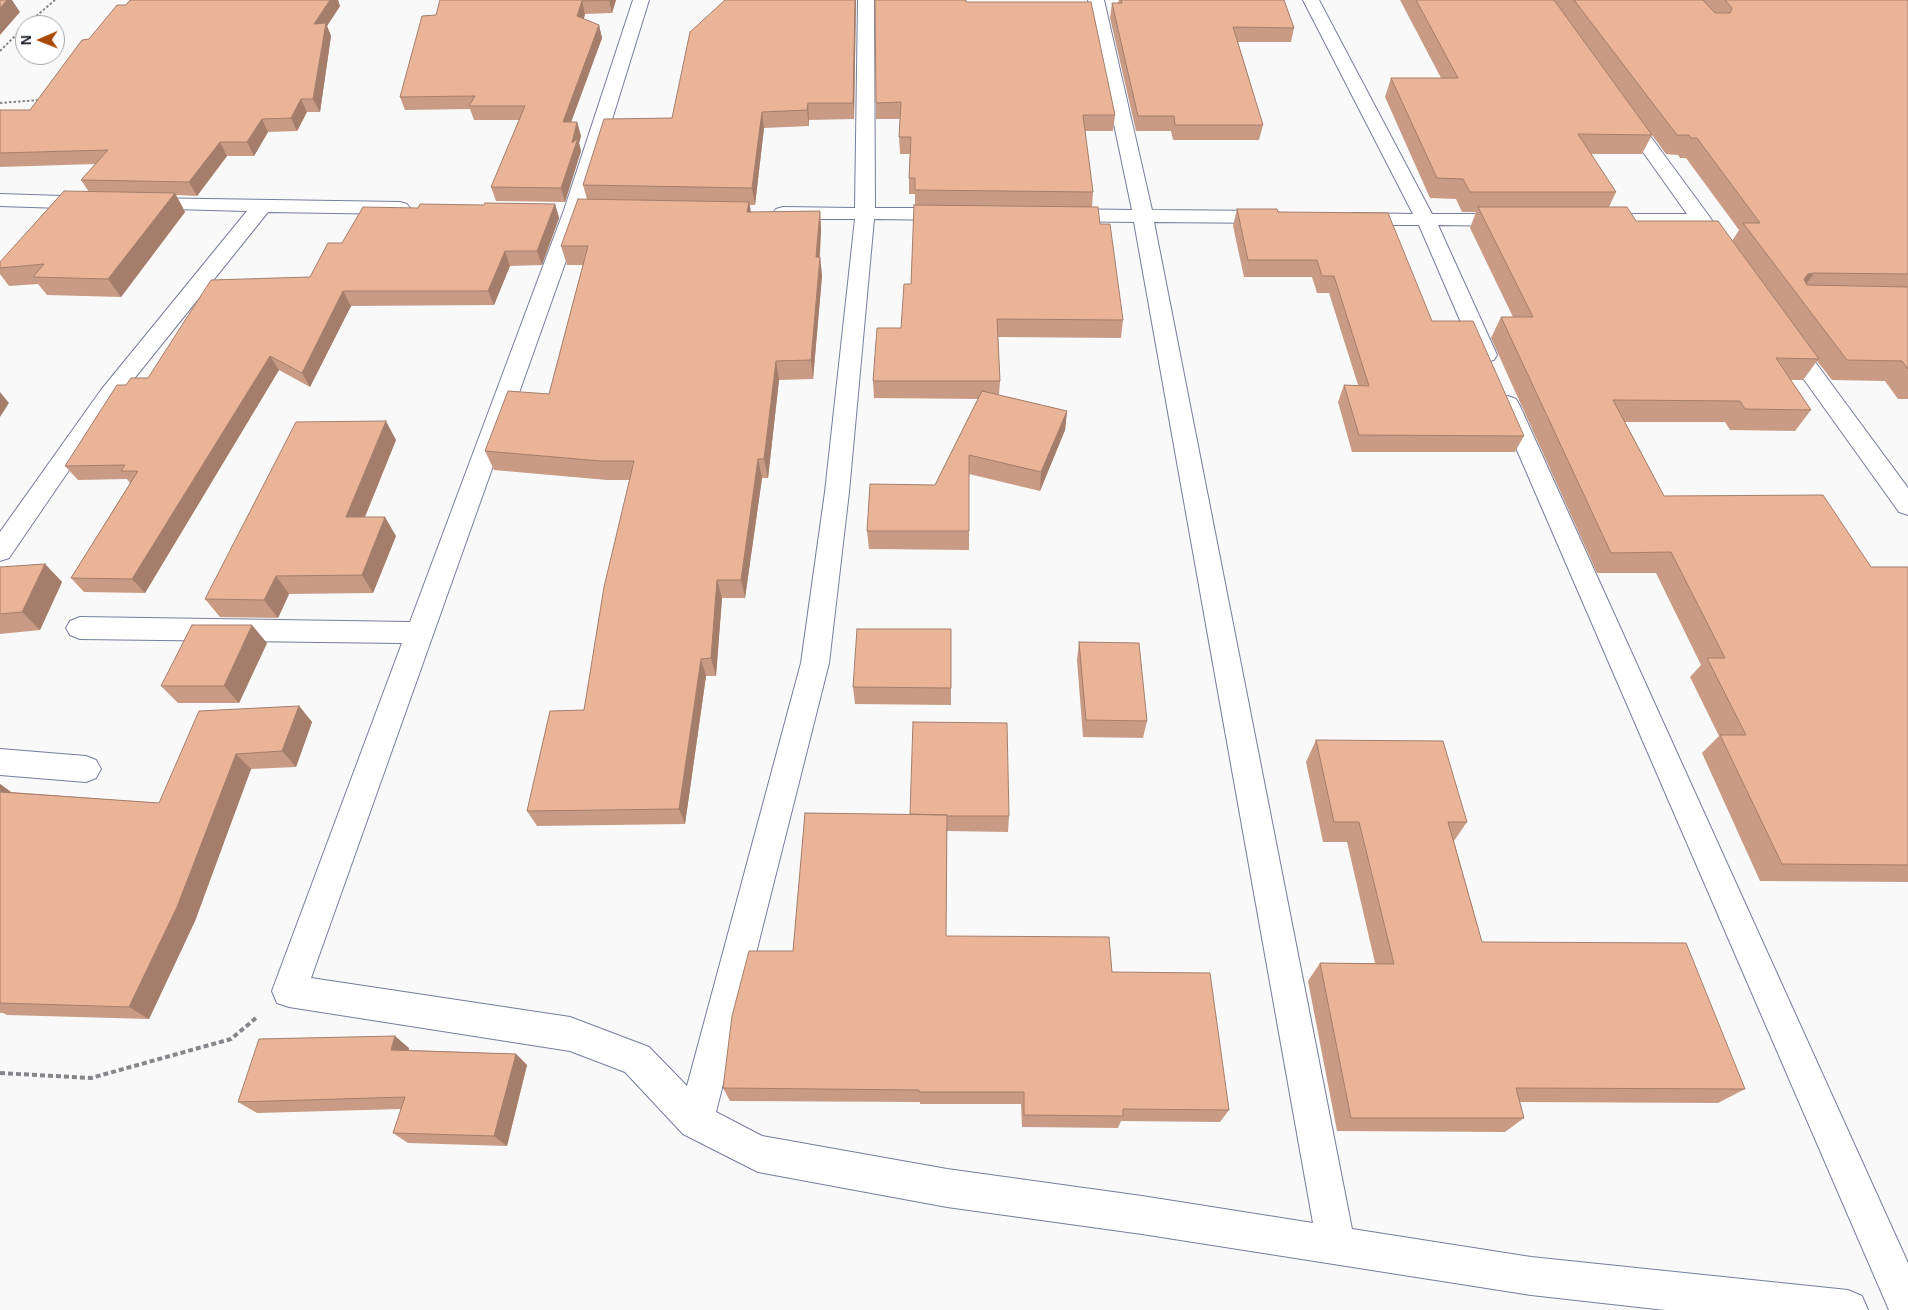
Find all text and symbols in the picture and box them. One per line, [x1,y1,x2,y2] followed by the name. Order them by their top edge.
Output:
[15,15,65,65] north arrow
[18,35,34,45] text: N

